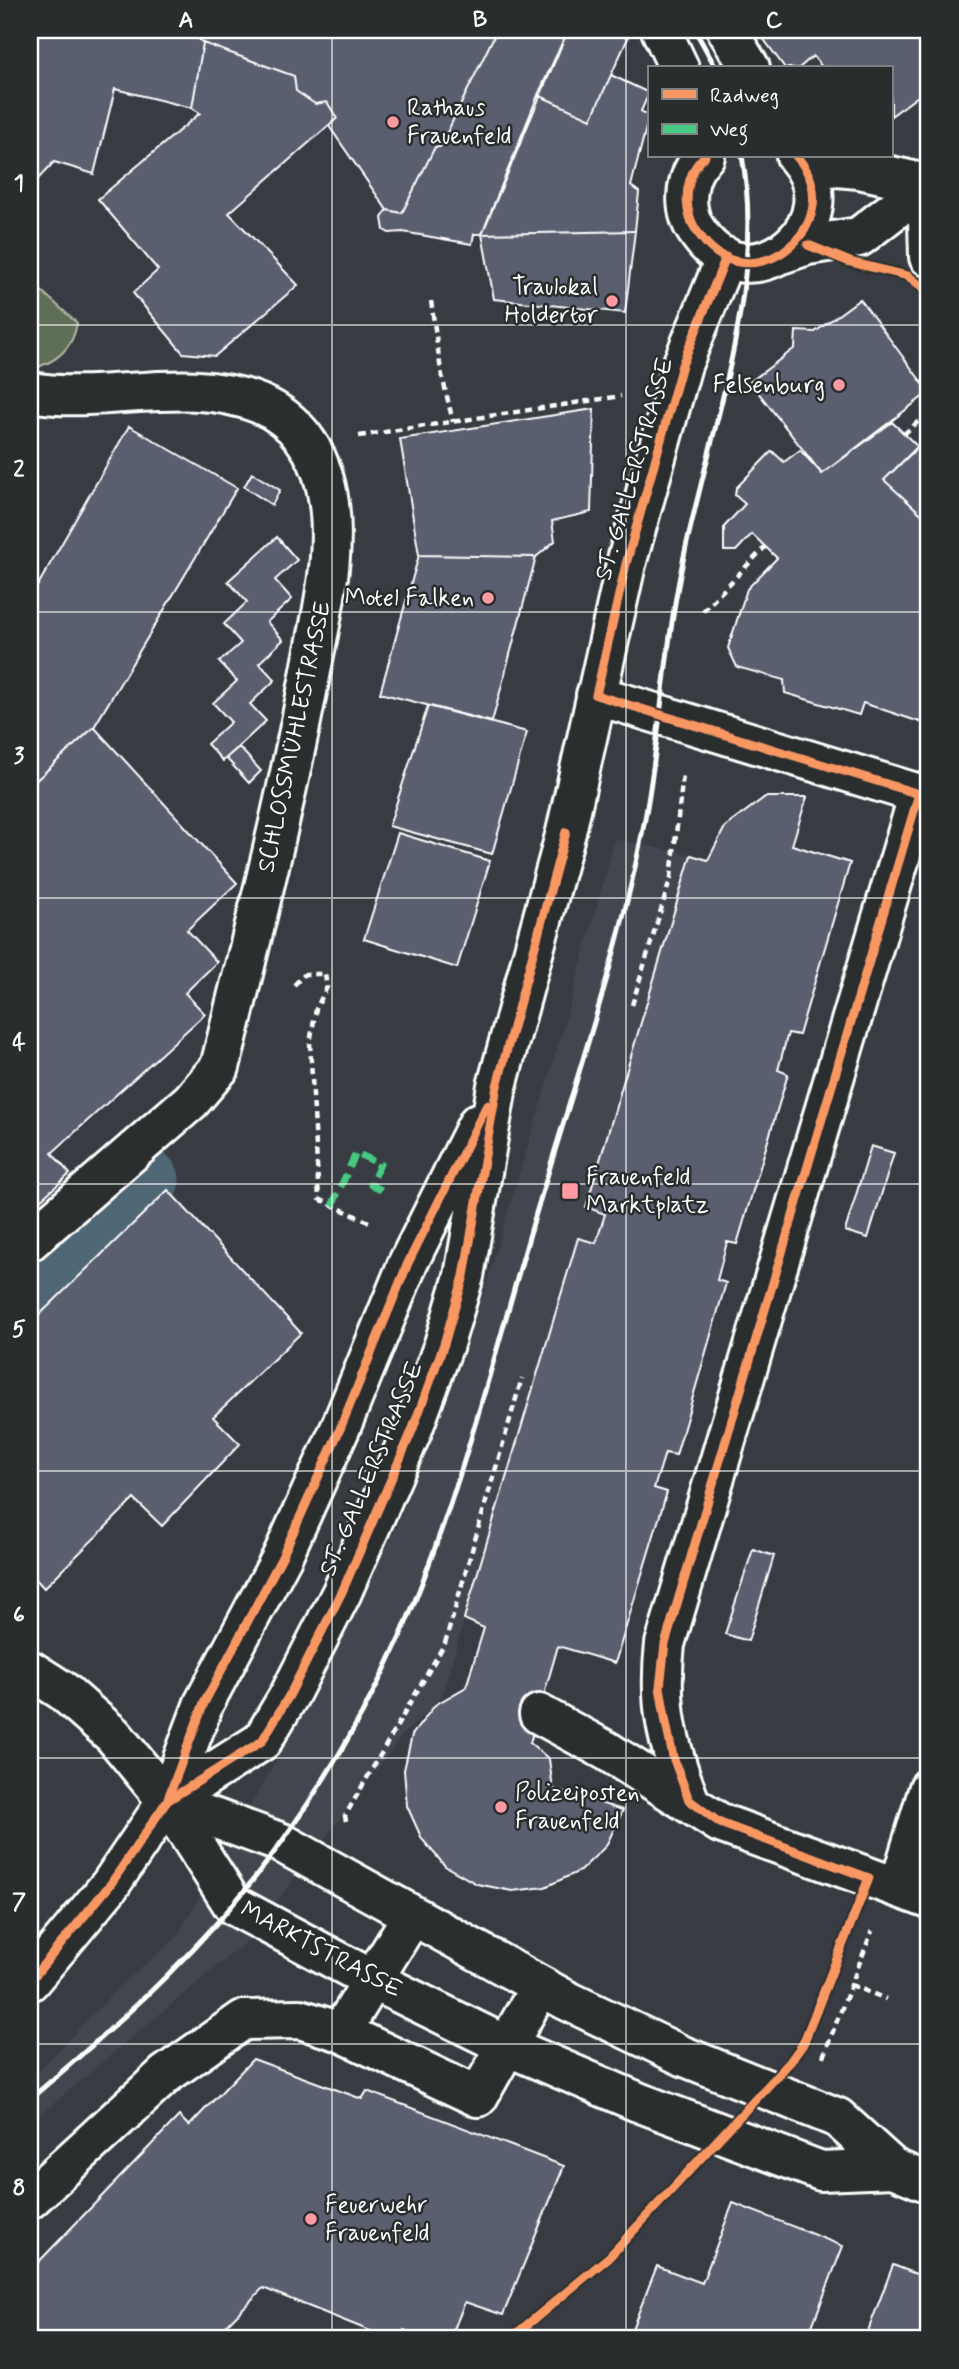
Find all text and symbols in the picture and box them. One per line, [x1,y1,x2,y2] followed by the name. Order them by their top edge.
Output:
[178,6,194,36] text: A
[473,6,488,36] text: B
[766,6,783,36] text: C
[648,66,892,158] legend
[710,82,779,110] text: Radweg
[407,93,511,152] place label: Rathaus Frauenfeld
[385,114,401,130] marker: Rathaus Frauenfeld
[710,116,748,146] text: Weg
[14,169,24,199] text: 1
[505,272,599,331] place label: Traulokal Holdertor
[604,293,620,309] marker: Traulokal Holdertor
[588,354,682,584] street label: ST. GALLERSTRASSE
[713,370,825,401] place label: Felsenburg
[831,377,847,393] marker: Felsenburg
[13,455,25,485] text: 2
[344,583,474,614] place label: Motel Falken
[480,590,496,606] marker: Motel Falken
[251,599,339,875] street label: SCHLOSSMÜHLESTRASSE
[14,742,25,772] text: 3
[12,1028,26,1058] text: 4
[586,1162,709,1221] place label: Frauenfeld Marktplatz
[560,1181,580,1201] marker: Frauenfeld Marktplatz
[12,1315,26,1345] text: 5
[313,1357,431,1581] street label: ST. GALLERSTRASSE
[13,1601,25,1631] text: 6
[515,1778,640,1837] place label: Polizeiposten Frauenfeld
[493,1799,509,1815] marker: Polizeiposten Frauenfeld
[12,1888,26,1918] text: 7
[235,1894,407,2006] street label: MARKTSTRASSE
[13,2174,25,2204] text: 8
[325,2190,429,2249] place label: Feuerwehr Frauenfeld
[303,2211,319,2227] marker: Feuerwehr Frauenfeld

